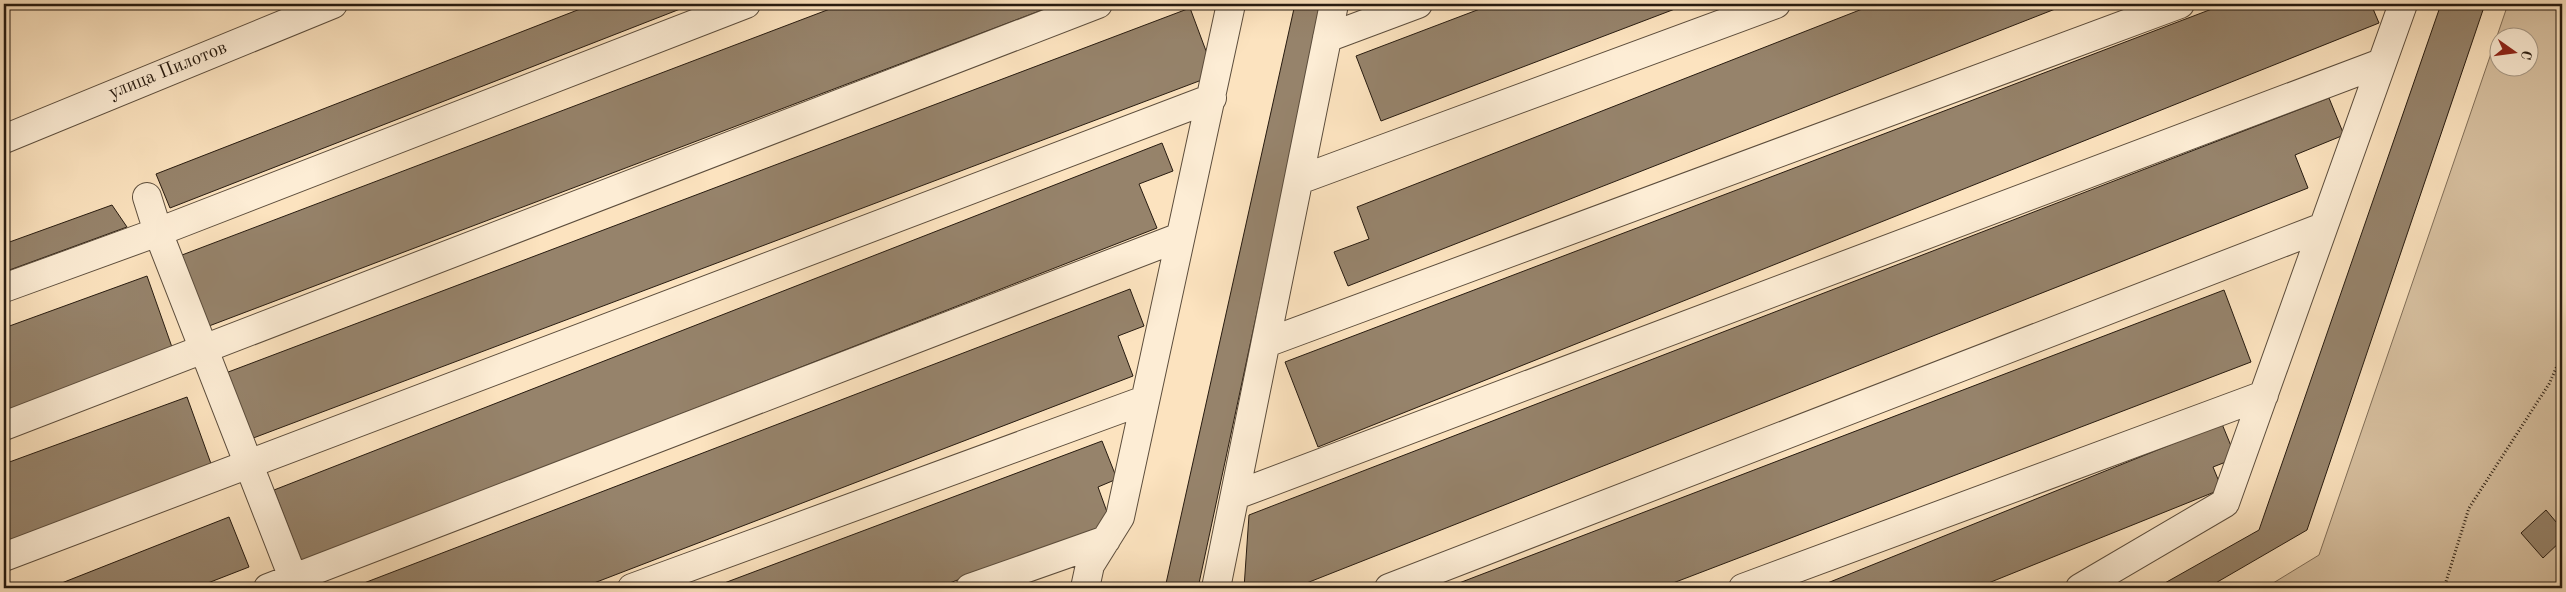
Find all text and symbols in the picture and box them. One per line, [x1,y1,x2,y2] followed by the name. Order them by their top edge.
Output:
[2488,28,2538,78] north arrow
[106,39,230,103] street label: улица Пилотов
[2518,49,2534,61] text: С

